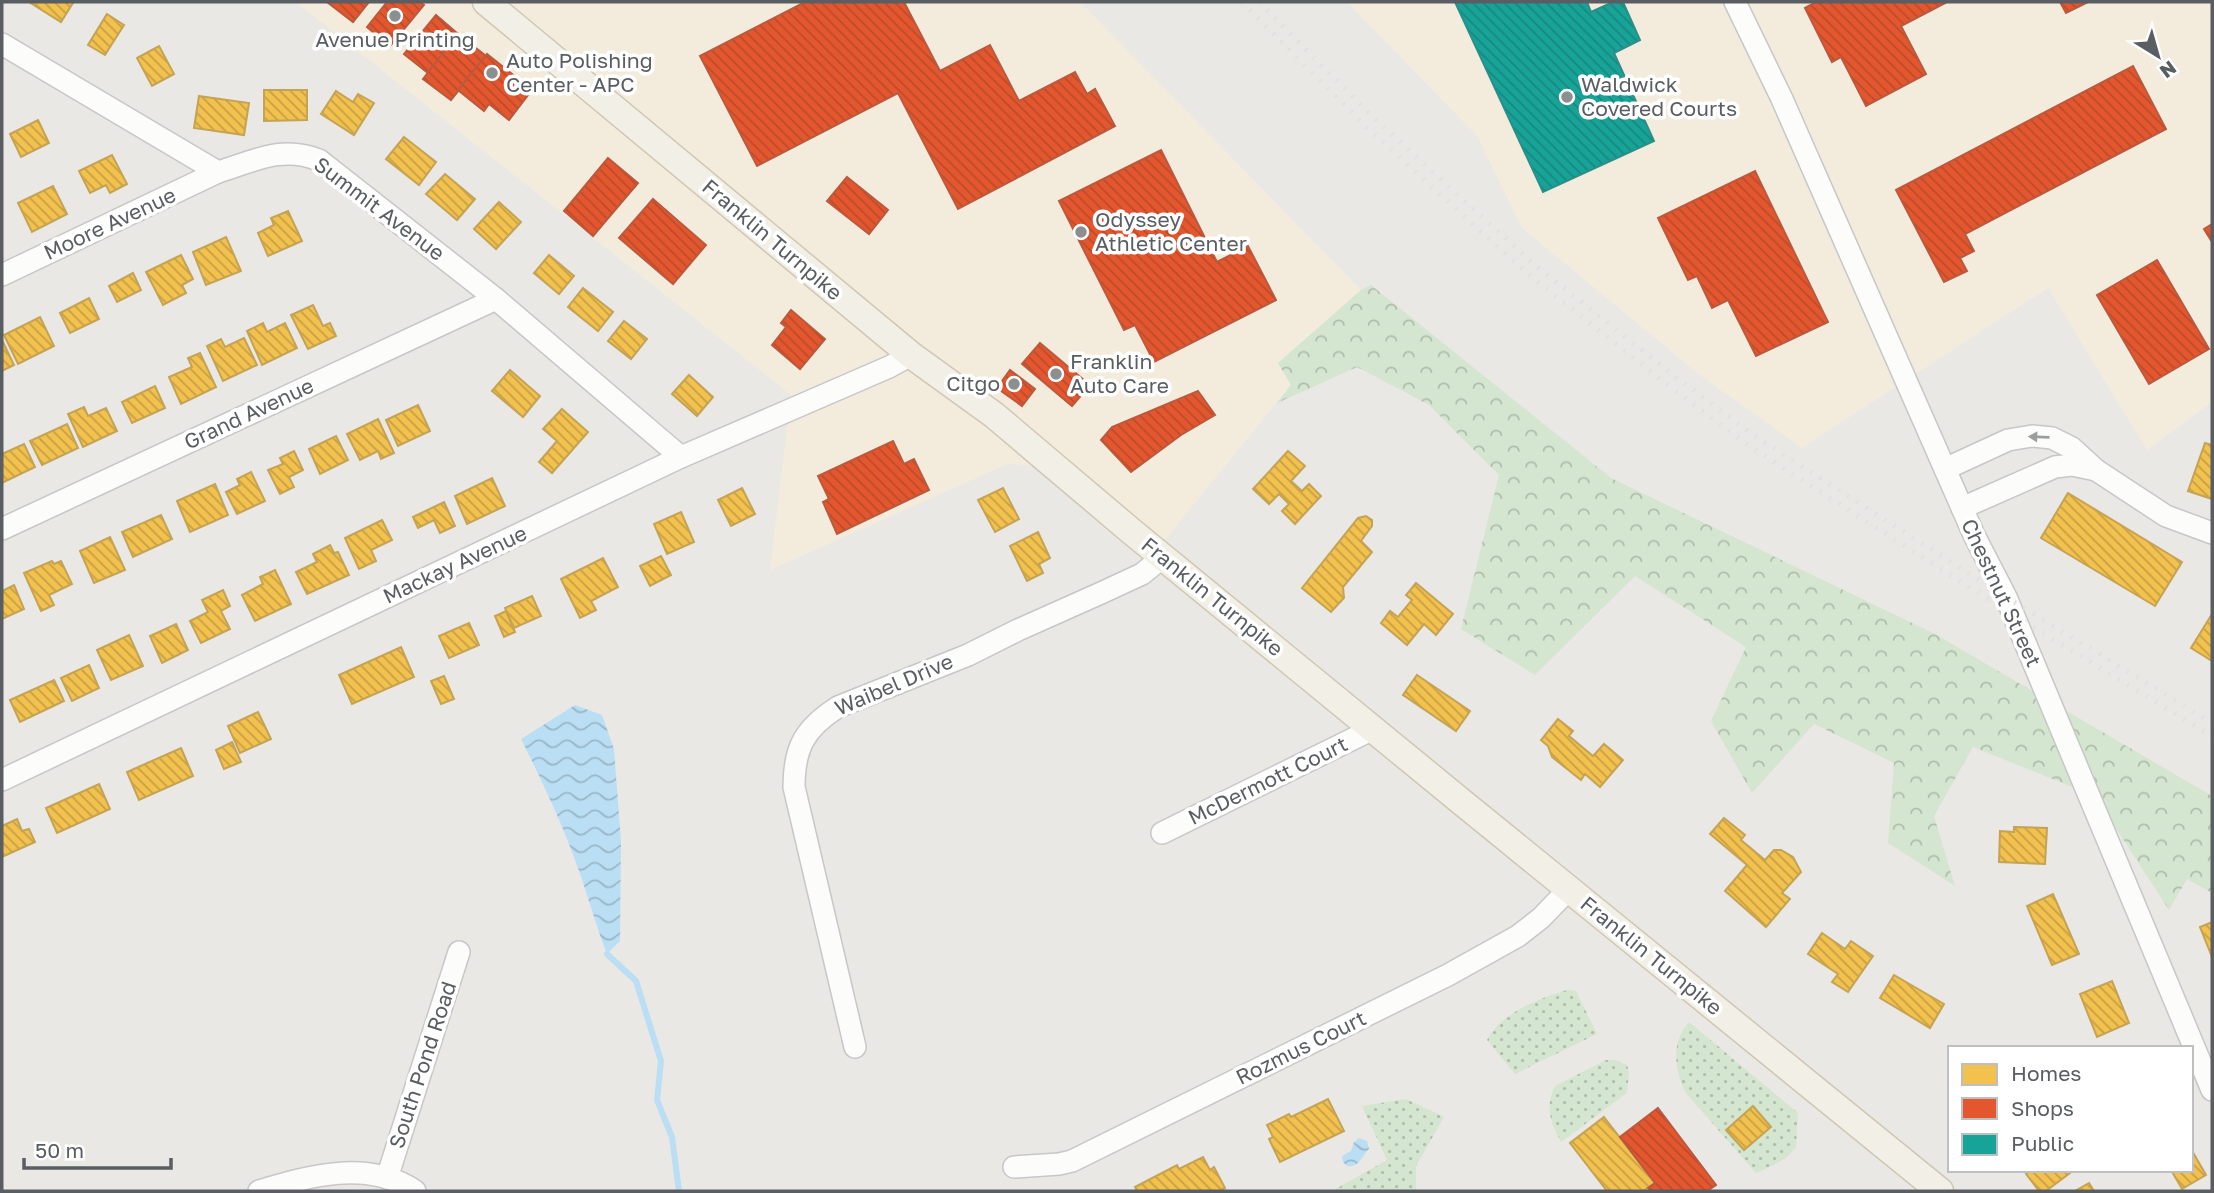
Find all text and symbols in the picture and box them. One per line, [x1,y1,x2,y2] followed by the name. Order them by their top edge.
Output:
[387,8,403,24] marker: Avenue Printing
[2123,21,2193,91] north arrow
[315,26,475,52] place label: Avenue Printing
[506,47,653,97] place label: Auto Polishing Center - APC
[2156,56,2181,84] text: N
[484,65,500,81] marker: Auto Polishing Center - APC
[1581,71,1737,121] place label: Waldwick Covered Courts
[1559,89,1575,105] marker: Waldwick Covered Courts
[309,151,450,266] street label: Summit Avenue
[697,173,848,305] street label: Franklin Turnpike
[39,181,180,265] street label: Moore Avenue
[1095,206,1247,256] place label: Odyssey Athletic Center
[1073,224,1089,240] marker: Odyssey Athletic Center
[1070,348,1169,398] place label: Franklin Auto Care
[1048,366,1064,382] marker: Franklin Auto Care
[946,370,1000,396] place label: Citgo
[180,372,317,454] street label: Grand Avenue
[1006,376,1022,392] marker: Citgo
[2028,432,2050,443] one-way arrow
[1956,514,2048,671] street label: Chestnut Street
[379,519,531,609] street label: Mackay Avenue
[1137,531,1289,661] street label: Franklin Turnpike
[831,648,957,721] street label: Waibel Drive
[1184,730,1352,830] street label: McDermott Court
[1576,890,1728,1020] street label: Franklin Turnpike
[383,978,461,1151] street label: South Pond Road
[1231,1004,1370,1090] street label: Rozmus Court
[1948,1046,2193,1172] legend
[2011,1060,2081,1086] text: Homes
[2011,1095,2074,1121] text: Shops
[24,1126,172,1170] scale bar
[2011,1130,2074,1156] text: Public
[35,1137,84,1163] text: 50 m

